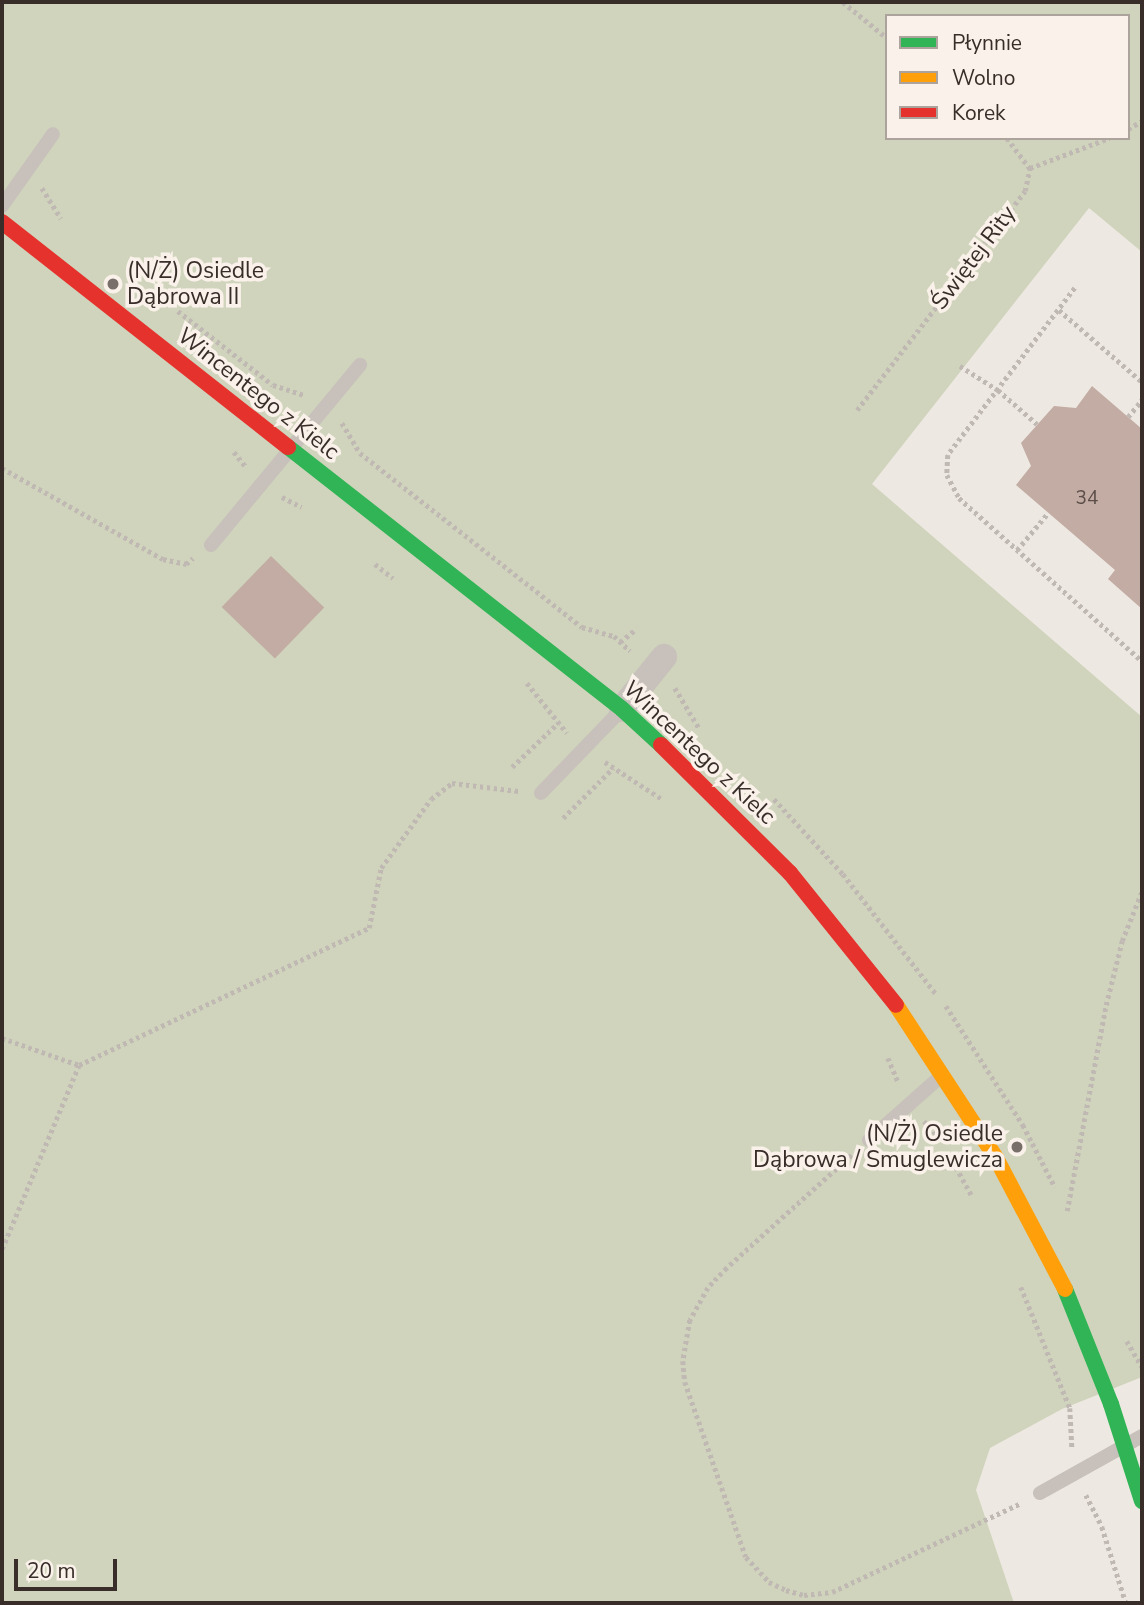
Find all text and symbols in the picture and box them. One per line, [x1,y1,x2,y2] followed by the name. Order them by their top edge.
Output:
[885,14,1130,140] legend
[952,29,1022,57] text: Płynnie
[952,64,1015,92] text: Wolno
[952,99,1006,127] text: Korek
[926,201,1022,315] street label: Świętej Rity
[127,257,264,311] place label: (N/Ż) Osiedle Dąbrowa II
[105,276,121,292] marker: (N/Ż) Osiedle Dąbrowa II
[172,322,344,466] street label: Wincentego z Kielc
[1076,488,1098,510] house number: 34
[617,676,781,830] street label: Wincentego z Kielc
[753,1120,1003,1174] place label: (N/Ż) Osiedle Dąbrowa / Smuglewicza
[1009,1139,1025,1155] marker: (N/Ż) Osiedle Dąbrowa / Smuglewicza
[18,1546,121,1590] scale bar
[27,1557,76,1585] text: 20 m

